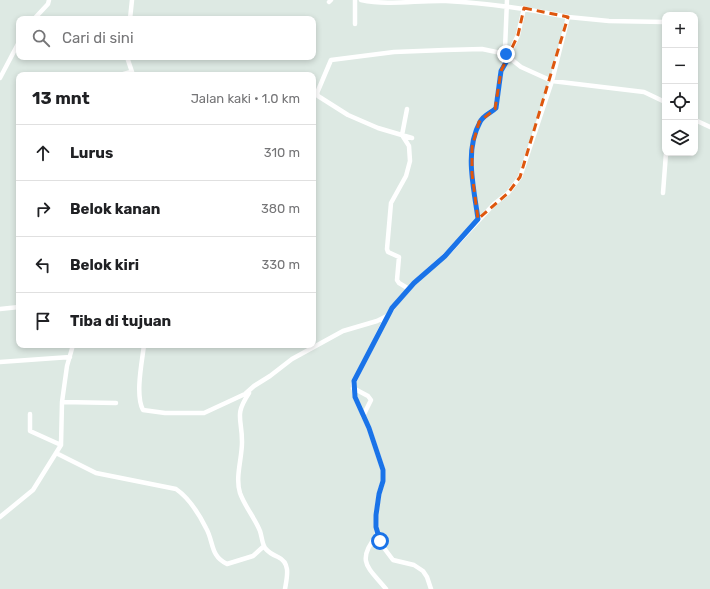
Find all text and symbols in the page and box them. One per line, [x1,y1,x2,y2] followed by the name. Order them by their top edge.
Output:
[662,12,698,156] map controls
[662,12,698,48] button: +
[16,16,316,60] search box
[30,27,52,49] icon: search
[62,29,134,47] text: Cari di sini
[497,45,515,63] route end
[662,48,698,84] button: −
[662,84,698,120] button: locate
[32,88,90,108] text: 13 mnt
[191,91,300,106] text: Jalan kaki · 1.0 km
[662,120,698,156] button: layers
[32,142,54,164] icon: ahead
[70,144,113,162] text: Lurus
[264,145,300,160] text: 310 m
[32,198,54,220] icon: right
[70,200,160,218] text: Belok kanan
[261,201,300,216] text: 380 m
[32,254,54,276] icon: left
[70,256,139,274] text: Belok kiri
[261,257,300,272] text: 330 m
[32,310,54,332] icon: arrive
[70,312,171,330] text: Tiba di tujuan
[371,532,389,550] route start

